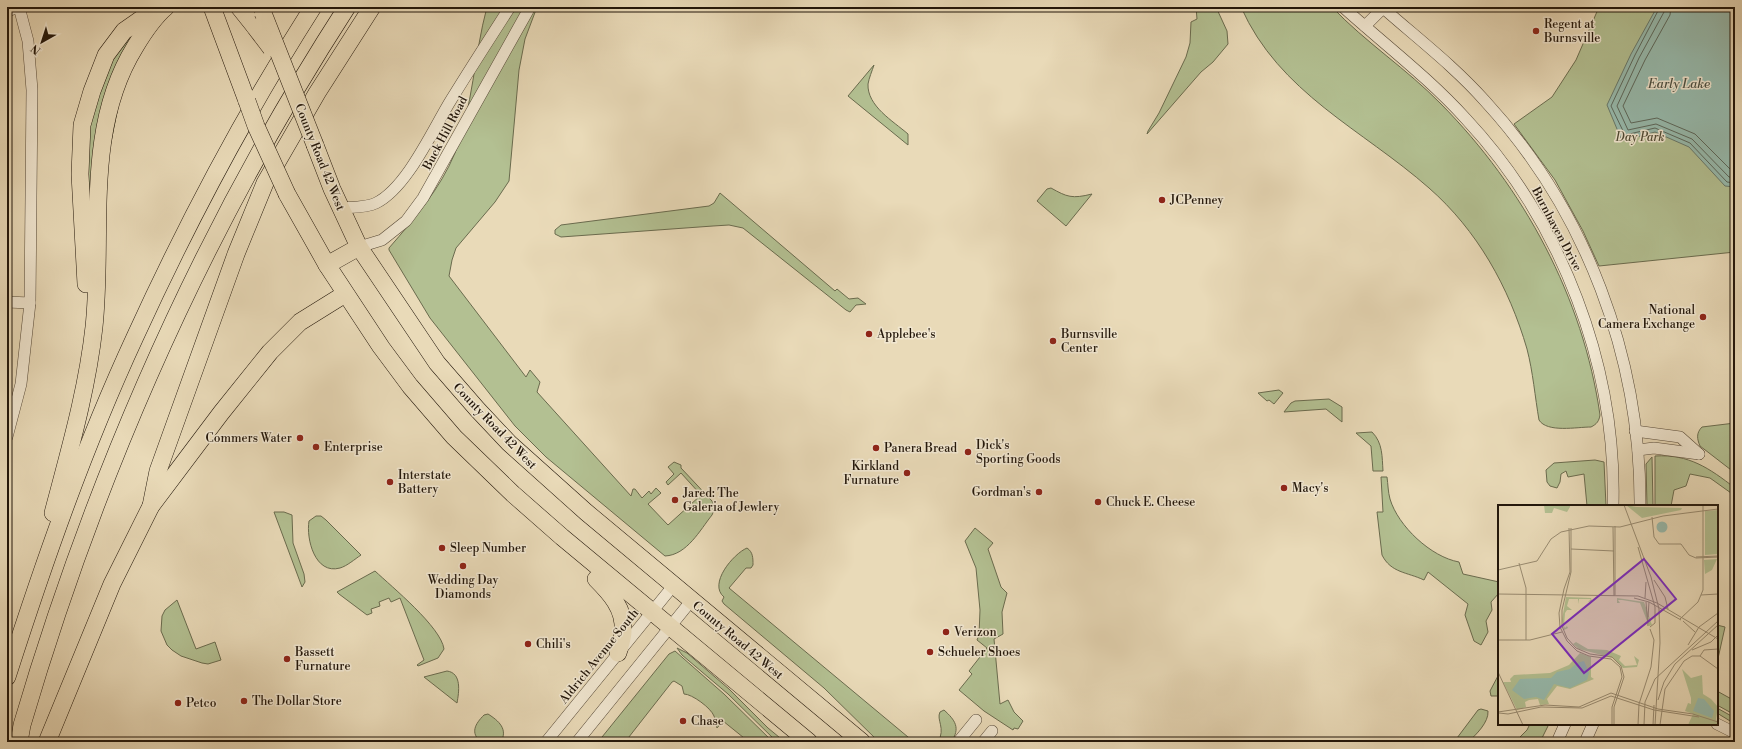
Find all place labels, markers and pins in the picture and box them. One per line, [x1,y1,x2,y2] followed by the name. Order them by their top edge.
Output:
[1543,17,1600,46] place label: Regent at Burnsville
[1531,26,1541,36] marker: Regent at Burnsville
[1169,193,1224,208] place label: JCPenney
[1157,195,1167,205] marker: JCPenney
[1598,303,1695,332] place label: National Camera Exchange
[1698,312,1708,322] marker: National Camera Exchange
[876,327,936,342] place label: Applebee's
[1060,327,1117,356] place label: Burnsville Center
[864,329,874,339] marker: Applebee's
[1048,336,1058,346] marker: Burnsville Center
[205,431,292,446] place label: Commers Water
[295,433,305,443] marker: Commers Water
[976,438,1061,467] place label: Dick's Sporting Goods
[324,440,383,455] place label: Enterprise
[884,441,957,456] place label: Panera Bread
[311,442,321,452] marker: Enterprise
[871,443,881,453] marker: Panera Bread
[963,447,973,457] marker: Dick's Sporting Goods
[844,459,899,488] place label: Kirkland Furnature
[397,468,451,497] place label: Interstate Battery
[902,468,912,478] marker: Kirkland Furnature
[385,477,395,487] marker: Interstate Battery
[1292,481,1329,496] place label: Macy's
[1279,483,1289,493] marker: Macy's
[972,485,1031,500] place label: Gordman's
[682,486,779,515] place label: Jared: The Galeria of Jewlery
[1034,487,1044,497] marker: Gordman's
[670,495,680,505] marker: Jared: The Galeria of Jewlery
[1106,495,1195,510] place label: Chuck E. Cheese
[1093,497,1103,507] marker: Chuck E. Cheese
[450,541,526,556] place label: Sleep Number
[437,543,447,553] marker: Sleep Number
[458,561,468,571] marker: Wedding Day Diamonds
[427,573,499,602] place label: Wedding Day Diamonds
[953,625,997,640] place label: Verizon
[941,627,951,637] marker: Verizon
[536,637,571,652] place label: Chili's
[523,639,533,649] marker: Chili's
[294,645,350,674] place label: Bassett Furnature
[938,645,1020,660] place label: Schueler Shoes
[925,647,935,657] marker: Schueler Shoes
[282,654,292,664] marker: Bassett Furnature
[252,694,342,709] place label: The Dollar Store
[186,696,217,711] place label: Petco
[239,696,249,706] marker: The Dollar Store
[173,698,183,708] marker: Petco
[691,714,724,729] place label: Chase
[678,716,688,726] marker: Chase

